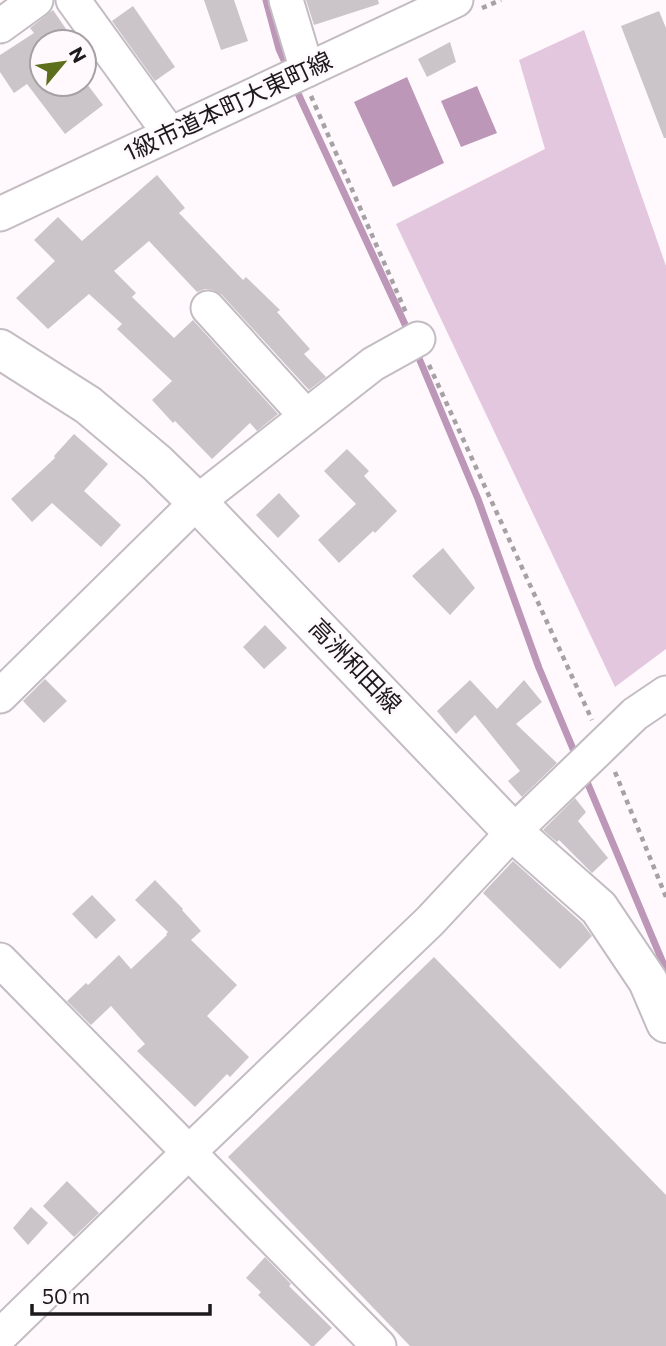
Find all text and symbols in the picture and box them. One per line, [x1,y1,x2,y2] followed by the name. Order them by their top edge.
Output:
[28,28,98,98] north arrow
[65,43,92,66] text: N
[119,45,336,167] street label: 1級市道本町大東町線
[304,612,408,718] street label: 高洲和田線
[32,1272,210,1316] scale bar
[42,1283,90,1308] text: 50 m

